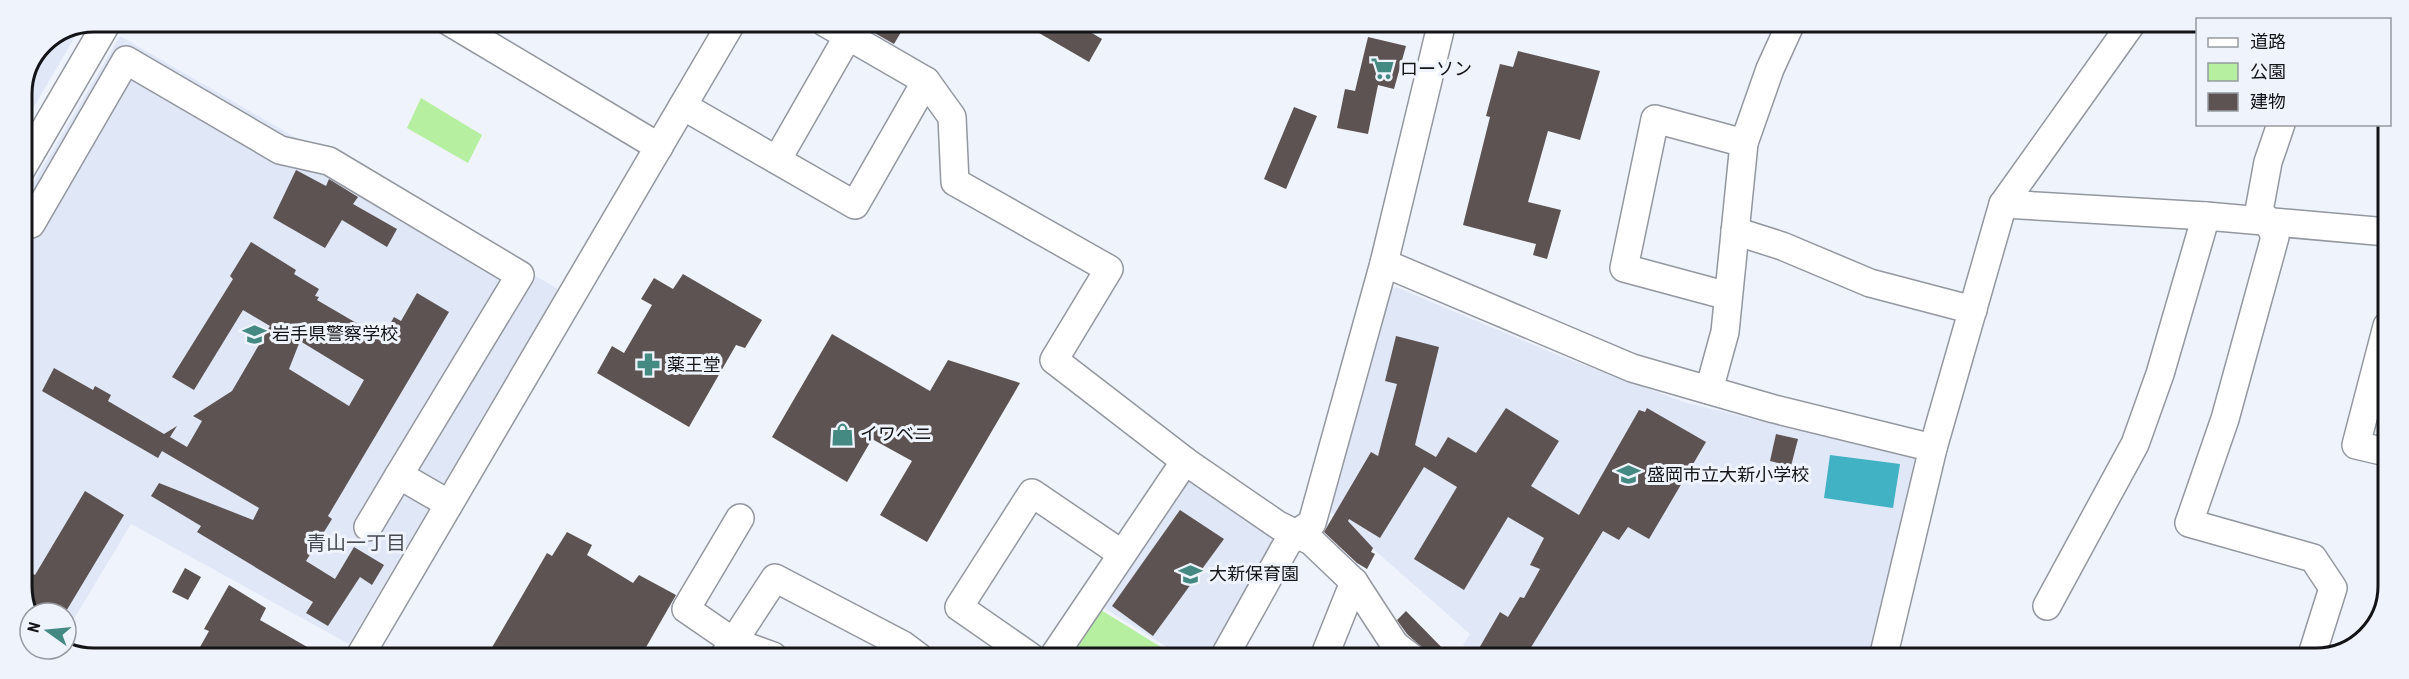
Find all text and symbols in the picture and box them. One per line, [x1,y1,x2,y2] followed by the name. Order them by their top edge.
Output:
[2196,18,2391,126] legend
[2250,31,2286,52] text: 道路
[1369,56,1395,82] supermarket icon: ローソン
[1400,58,1472,79] place label: ローソン
[2250,61,2286,82] text: 公園
[2250,91,2286,112] text: 建物
[241,321,267,347] school or university icon: 岩手県警察学校
[272,323,398,344] place label: 岩手県警察学校
[636,352,662,378] pharmacy icon: 薬王堂
[667,354,721,375] place label: 薬王堂
[829,421,855,447] shop icon: イワベニ
[860,423,932,444] place label: イワベニ
[1616,462,1642,488] school or university icon: 盛岡市立大新小学校
[1647,464,1809,485] place label: 盛岡市立大新小学校
[306,531,406,555] district label: 青山一丁目
[1178,561,1204,587] school or university icon: 大新保育園
[1209,563,1299,584] place label: 大新保育園
[18,601,78,661] north arrow
[24,620,44,634] text: N

